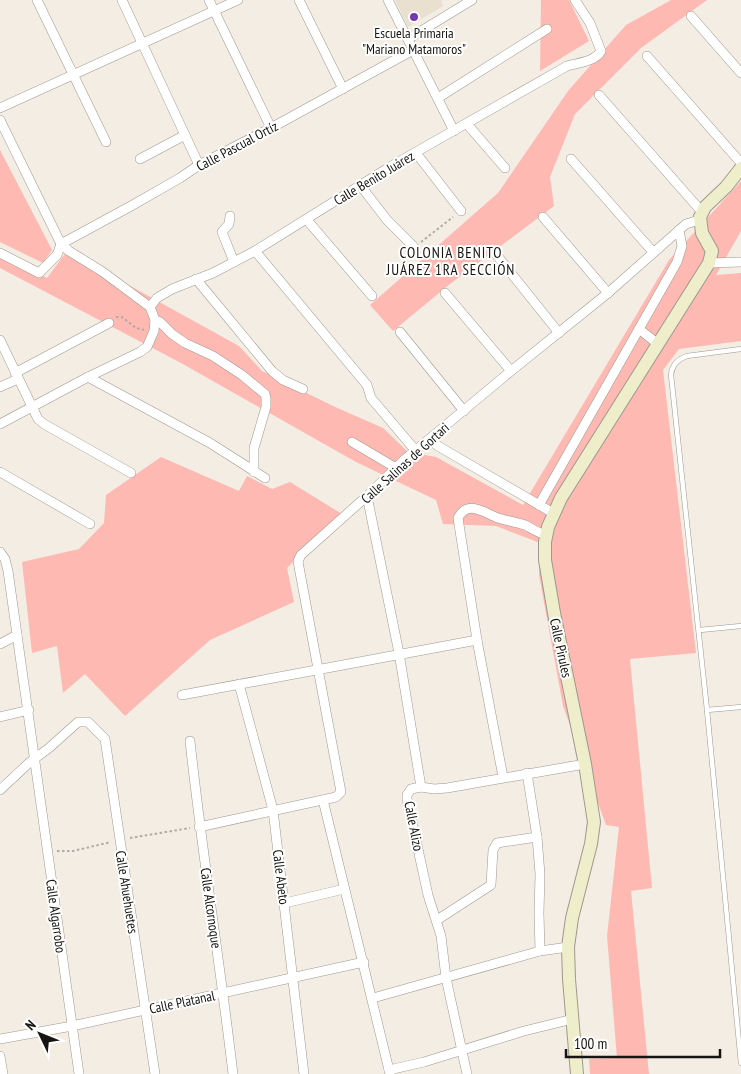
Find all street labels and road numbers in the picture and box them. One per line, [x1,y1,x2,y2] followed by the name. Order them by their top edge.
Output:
[193,117,281,175] street label: Calle Pascual Ortíz
[330,147,418,209] street label: Calle Benito Juárez
[357,419,453,507] street label: Calle Salinas de Gortari
[546,617,576,680] street label: Calle Pirules
[400,799,428,853] street label: Calle Alizo
[112,849,142,935] street label: Calle Ahuehuetes
[269,849,293,905] street label: Calle Abeto
[196,866,226,950] street label: Calle Alcornoque
[42,878,70,954] street label: Calle Algarrobo
[147,986,217,1018] street label: Calle Platanal

